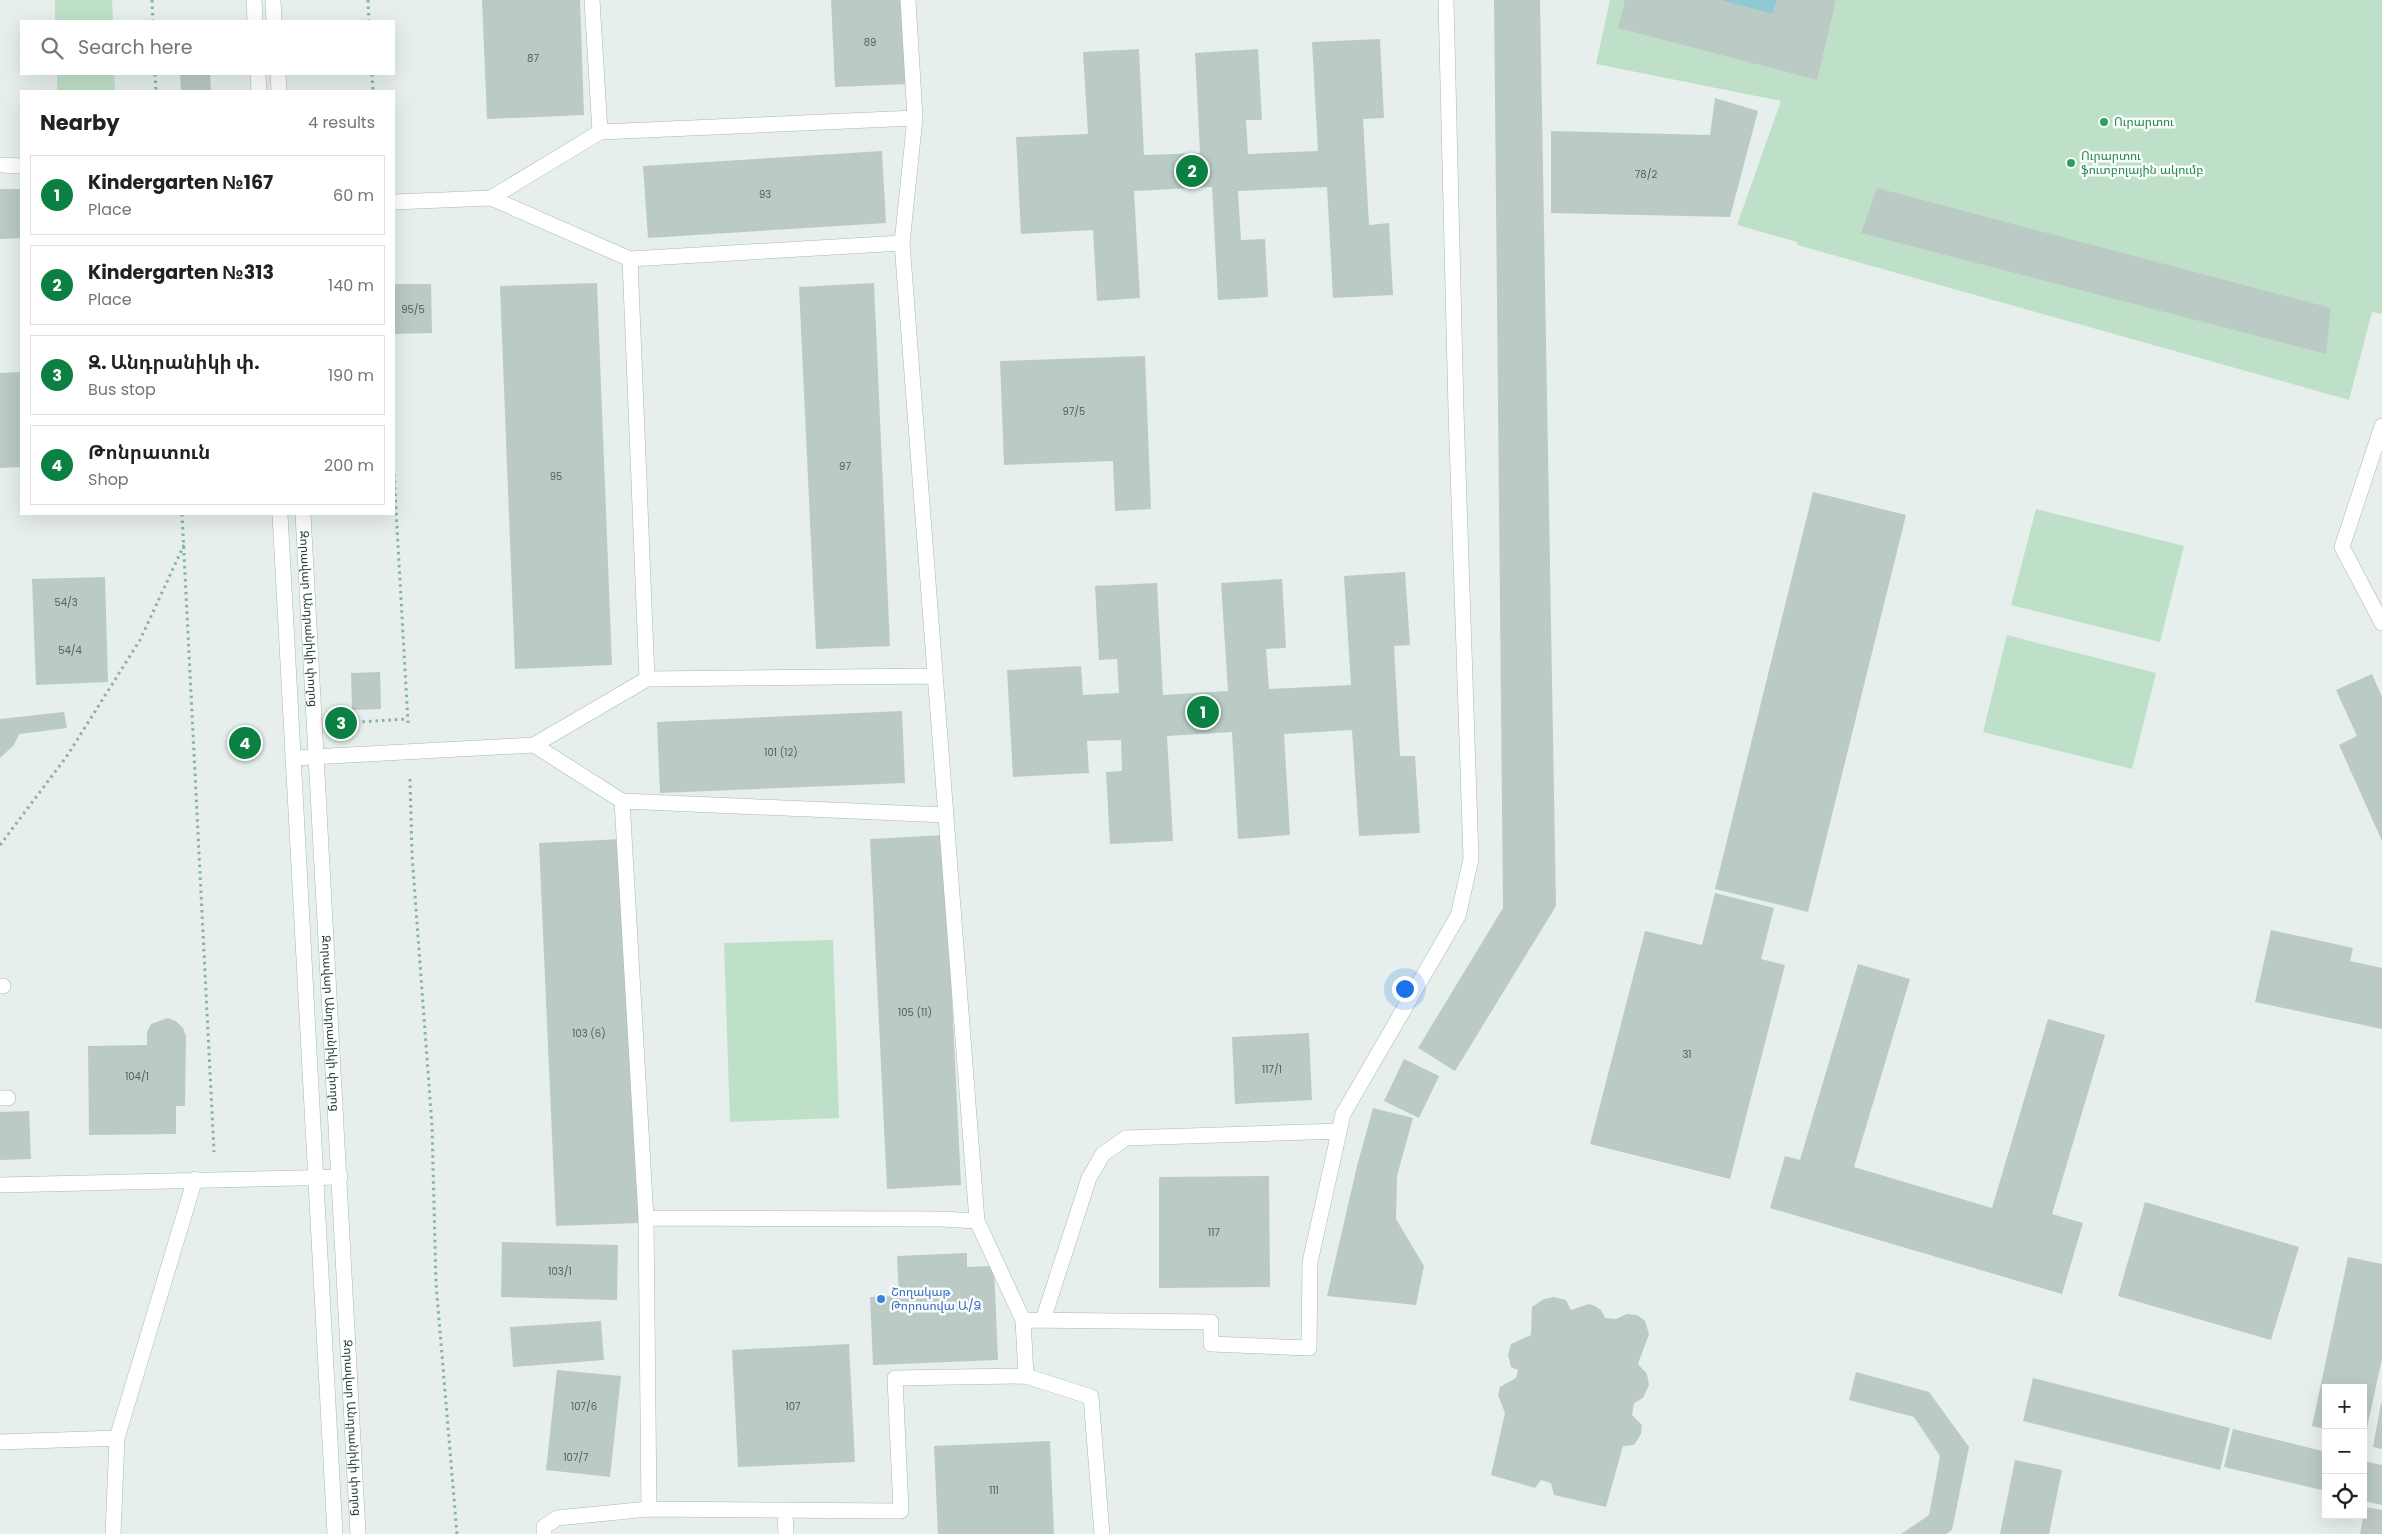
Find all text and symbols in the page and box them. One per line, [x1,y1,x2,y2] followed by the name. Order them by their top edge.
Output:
[20,20,395,75] search box
[38,34,66,62] icon: search
[78,34,192,61] text: Search here
[864,35,876,50] house number: 89
[527,51,539,66] house number: 87
[40,108,120,137] text: Nearby
[308,111,375,134] text: 4 results
[2114,113,2174,130] place label: Ուրարտու
[2098,116,2110,128] marker: Ուրարտու
[2081,147,2203,178] place label: Ուրարտու ֆուտբոլային ակումբ
[1176,152,1208,190] pin: 2
[2065,157,2077,169] marker: Ուրարտու ֆուտբոլային ակումբ
[1635,167,1657,182] house number: 78/2
[88,169,273,196] text: Kindergarten №167
[54,184,60,207] text: 1
[333,184,374,207] text: 60 m
[759,187,771,202] house number: 93
[88,198,132,221] text: Place
[88,259,274,286] text: Kindergarten №313
[52,274,62,297] text: 2
[328,274,374,297] text: 140 m
[88,288,132,311] text: Place
[401,302,425,317] house number: 95/5
[88,349,260,376] text: Զ. Անդրանիկի փ.
[52,364,62,387] text: 3
[328,364,374,387] text: 190 m
[88,378,156,401] text: Bus stop
[1063,404,1085,419] house number: 97/5
[88,439,210,466] text: Թոնրատուն
[52,454,62,477] text: 4
[324,454,374,477] text: 200 m
[839,459,851,474] house number: 97
[88,468,129,491] text: Shop
[550,469,562,484] house number: 95
[296,530,322,708] street label: Զորավար Անդրանիկի փողոց
[54,595,78,610] house number: 54/3
[58,643,82,658] house number: 54/4
[1187,693,1219,731] pin: 1
[325,704,357,742] pin: 3
[229,724,261,762] pin: 4
[764,745,798,760] house number: 101 (12)
[318,935,344,1112] street label: Զորավար Անդրանիկի փողոց
[1392,976,1418,1002] your location
[898,1005,932,1020] house number: 105 (11)
[572,1026,606,1041] house number: 103 (6)
[1682,1047,1692,1062] house number: 31
[1262,1062,1282,1077] house number: 117/1
[125,1069,149,1084] house number: 104/1
[1208,1225,1220,1240] house number: 117
[548,1264,572,1279] house number: 103/1
[891,1283,982,1314] place label: Շողակաթ Թորոսովա Ա/Ձ
[875,1293,887,1305] marker: Շողակաթ Թորոսովա Ա/Ձ
[340,1339,366,1516] street label: Զորավար Անդրանիկի փողոց
[2322,1384,2367,1519] map controls
[2322,1384,2367,1429] button: +
[571,1399,597,1414] house number: 107/6
[786,1399,801,1414] house number: 107
[2322,1429,2367,1474] button: −
[563,1450,589,1465] house number: 107/7
[2322,1474,2367,1519] button: locate
[989,1483,999,1498] house number: 111

